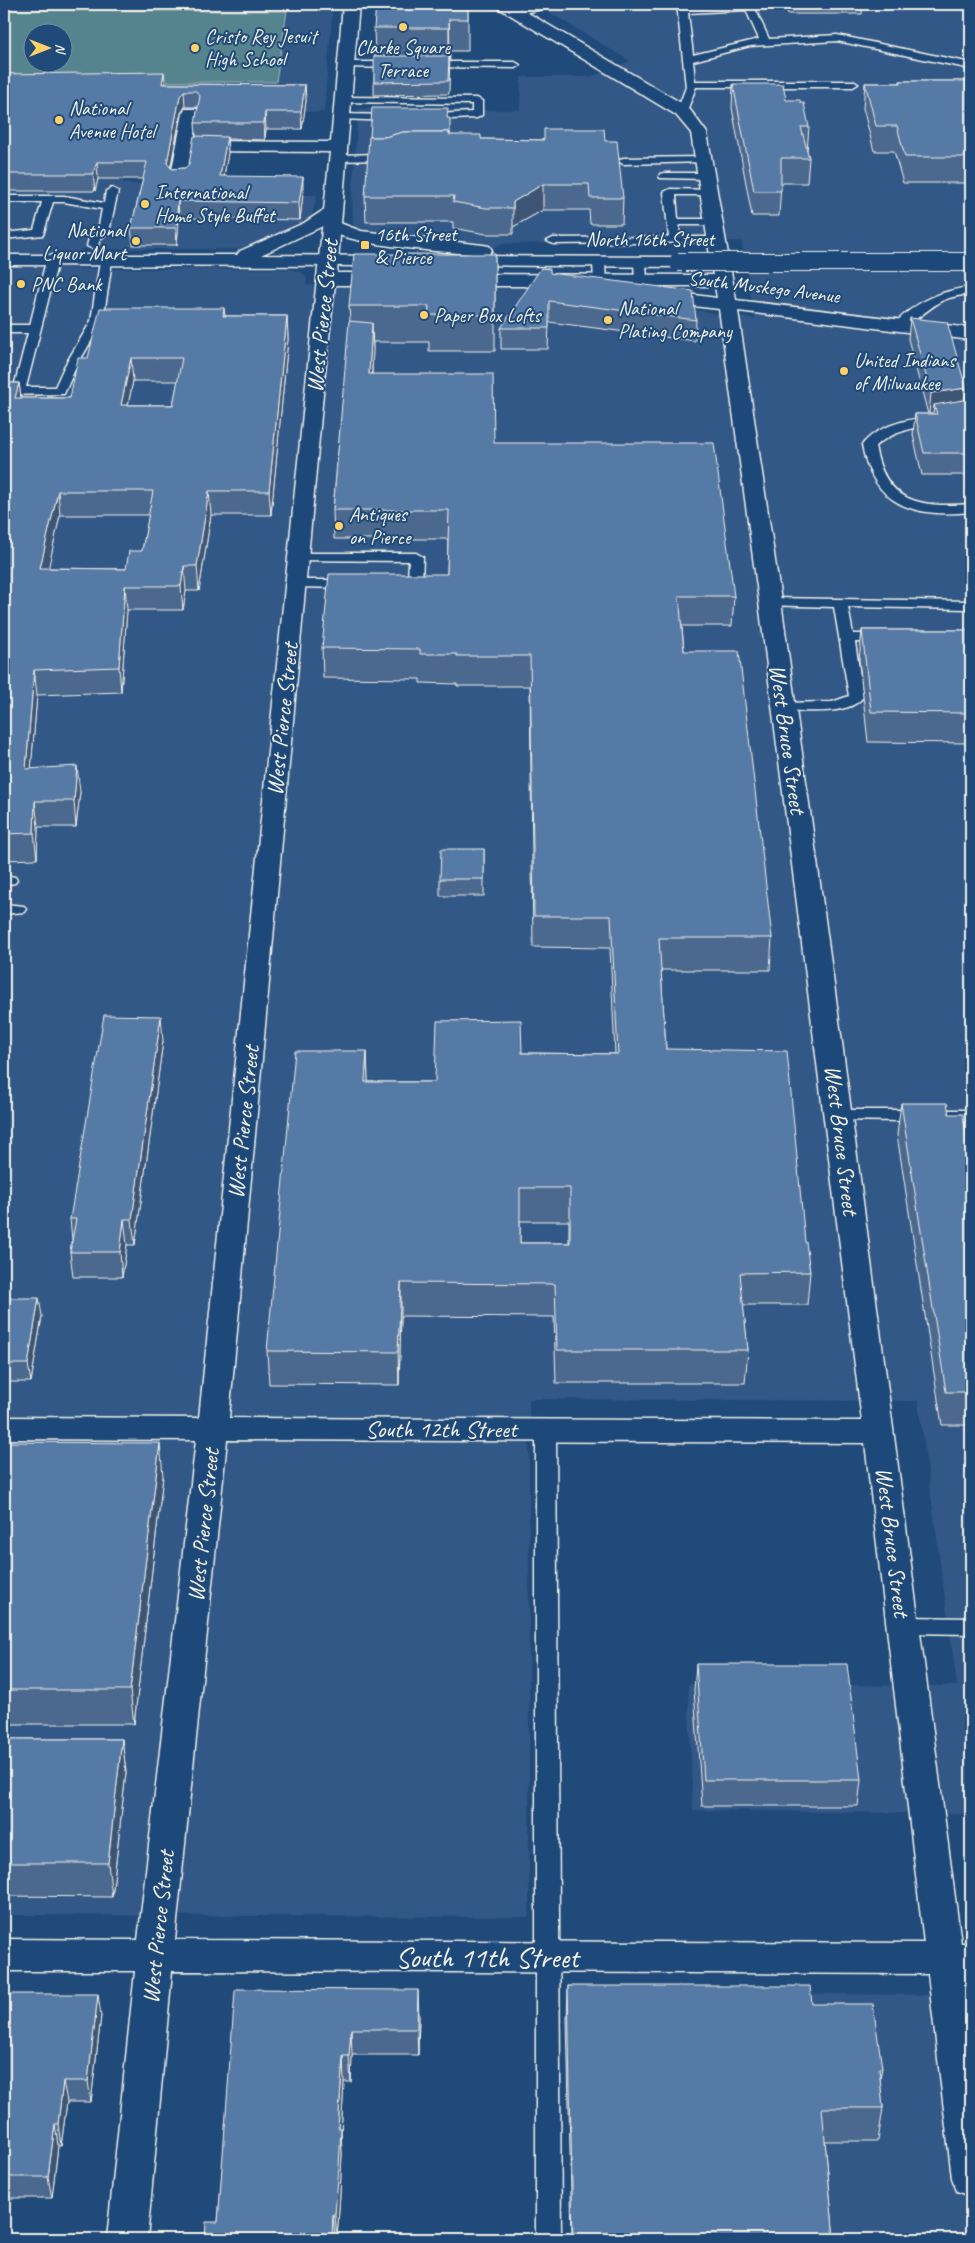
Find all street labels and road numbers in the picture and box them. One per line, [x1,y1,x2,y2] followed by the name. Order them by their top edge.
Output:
[586,227,717,252] street label: North 16th Street
[299,236,345,394] street label: West Pierce Street
[687,265,842,309] street label: South Muskego Avenue
[259,639,305,797] street label: West Pierce Street
[763,662,814,818] street label: West Bruce Street
[220,1042,266,1200] street label: West Pierce Street
[818,1063,866,1219] street label: West Bruce Street
[365,1414,519,1444] street label: South 12th Street
[180,1445,226,1603] street label: West Pierce Street
[869,1465,917,1621] street label: West Bruce Street
[135,1847,181,2005] street label: West Pierce Street
[395,1939,581,1976] street label: South 11th Street

